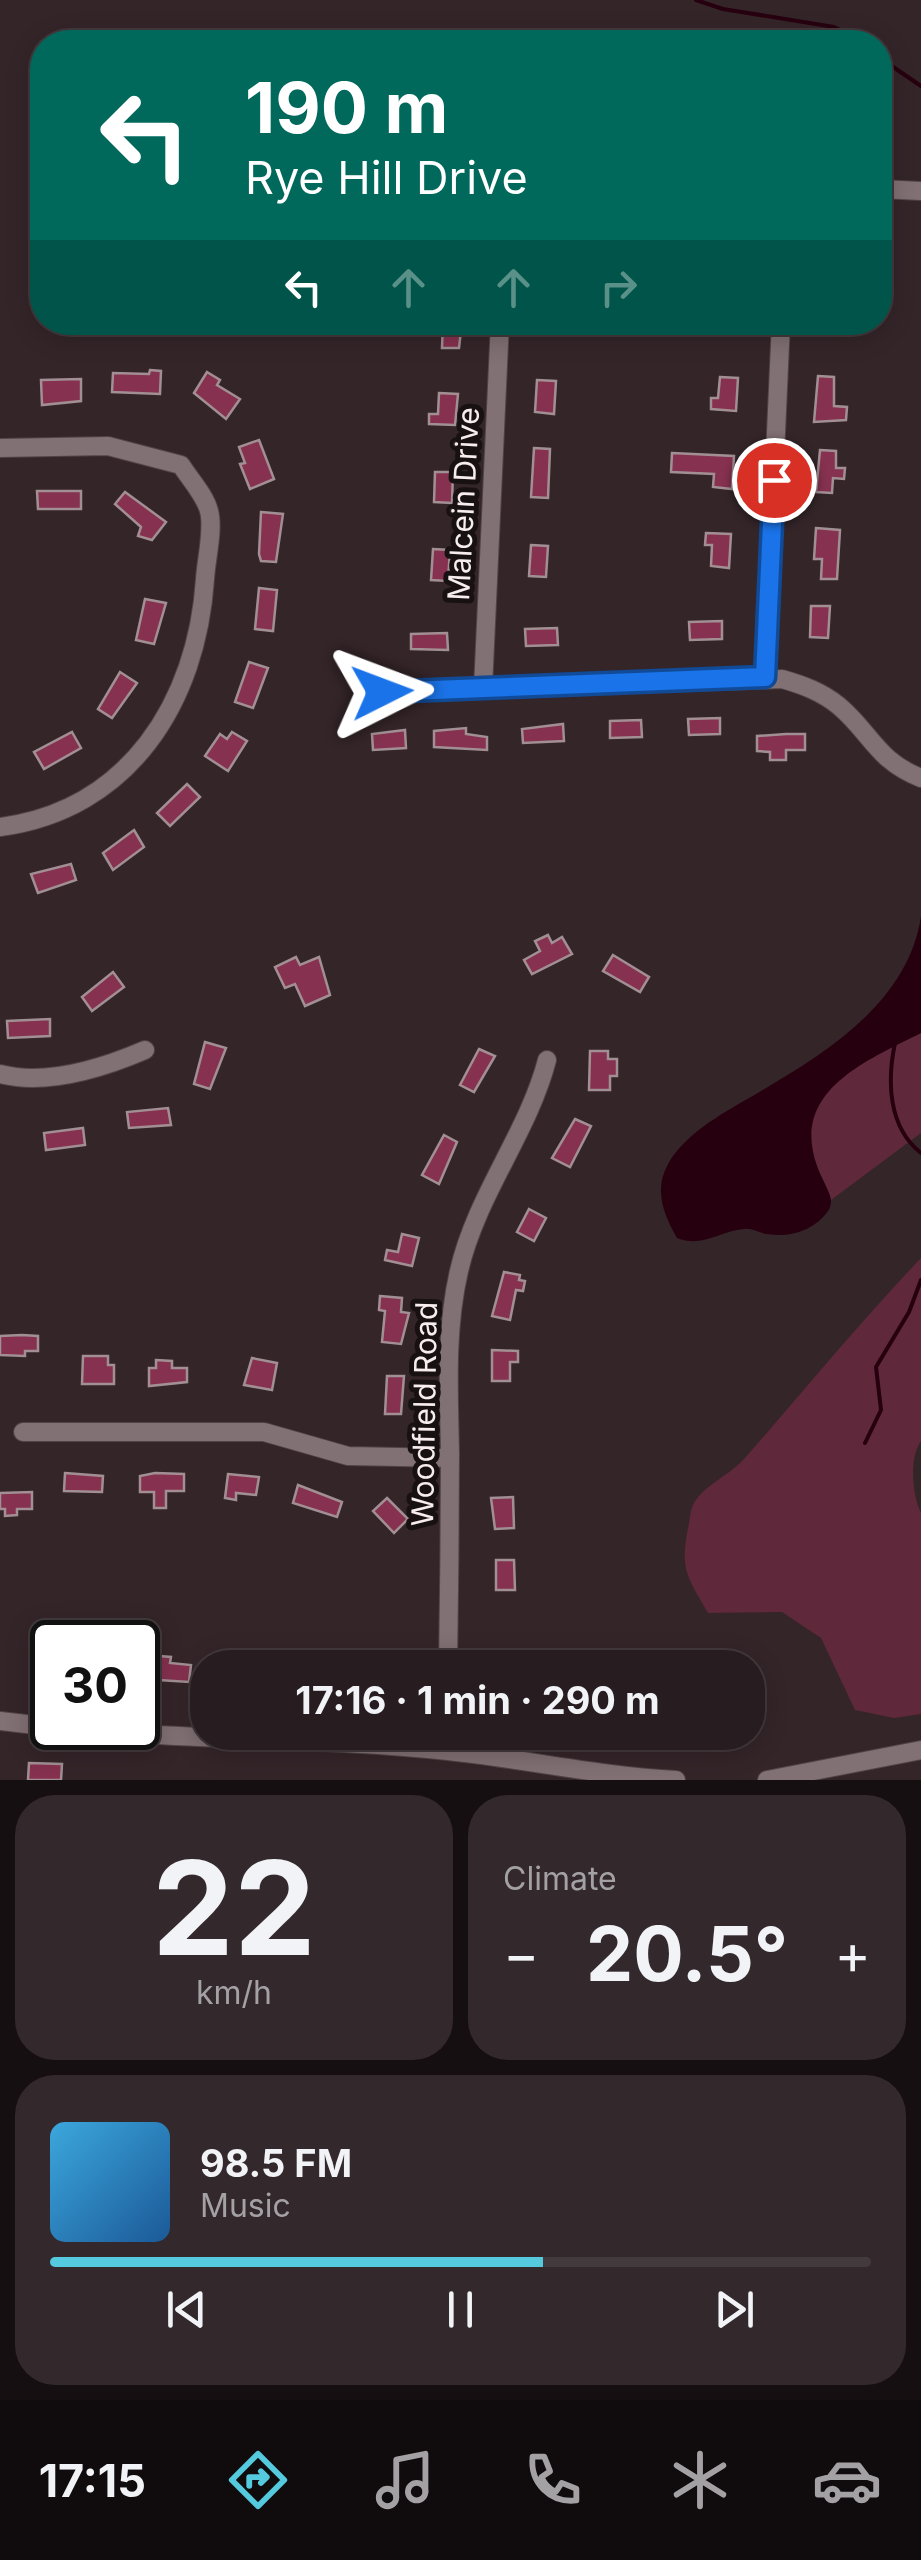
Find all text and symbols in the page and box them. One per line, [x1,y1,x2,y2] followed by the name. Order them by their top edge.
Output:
[245,65,448,150] text: 190 m
[80,70,210,200] icon: left
[245,150,528,205] text: Rye Hill Drive
[276,260,331,315] icon: left
[381,260,436,315] icon: ahead
[486,260,541,315] icon: ahead
[591,260,646,315] icon: right
[440,406,486,602] street label: Malcein Drive
[732,438,817,523] pin
[747,453,802,508] icon: arrive
[330,640,434,744] position arrow
[404,1301,444,1527] street label: Woodfield Road
[30,1620,160,1750] speed limit sign: 30
[295,1677,660,1723] text: 17:16 · 1 min · 290 m
[152,1829,316,1986] text: 22
[503,1859,617,1898] text: Climate
[586,1908,788,1999] text: 20.5°
[503,1921,539,1987] text: −
[835,1921,871,1987] text: +
[196,1973,272,2012] text: km/h
[200,2140,352,2186] text: 98.5 FM
[200,2186,291,2225] text: Music
[159,2282,214,2337] icon: previous
[433,2282,488,2337] icon: pause
[707,2282,762,2337] icon: next
[223,2445,293,2515] icon: directions
[370,2445,440,2515] icon: music
[518,2445,588,2515] icon: phone
[665,2445,735,2515] icon: climate
[812,2445,882,2515] icon: car
[39,2453,146,2508] text: 17:15

